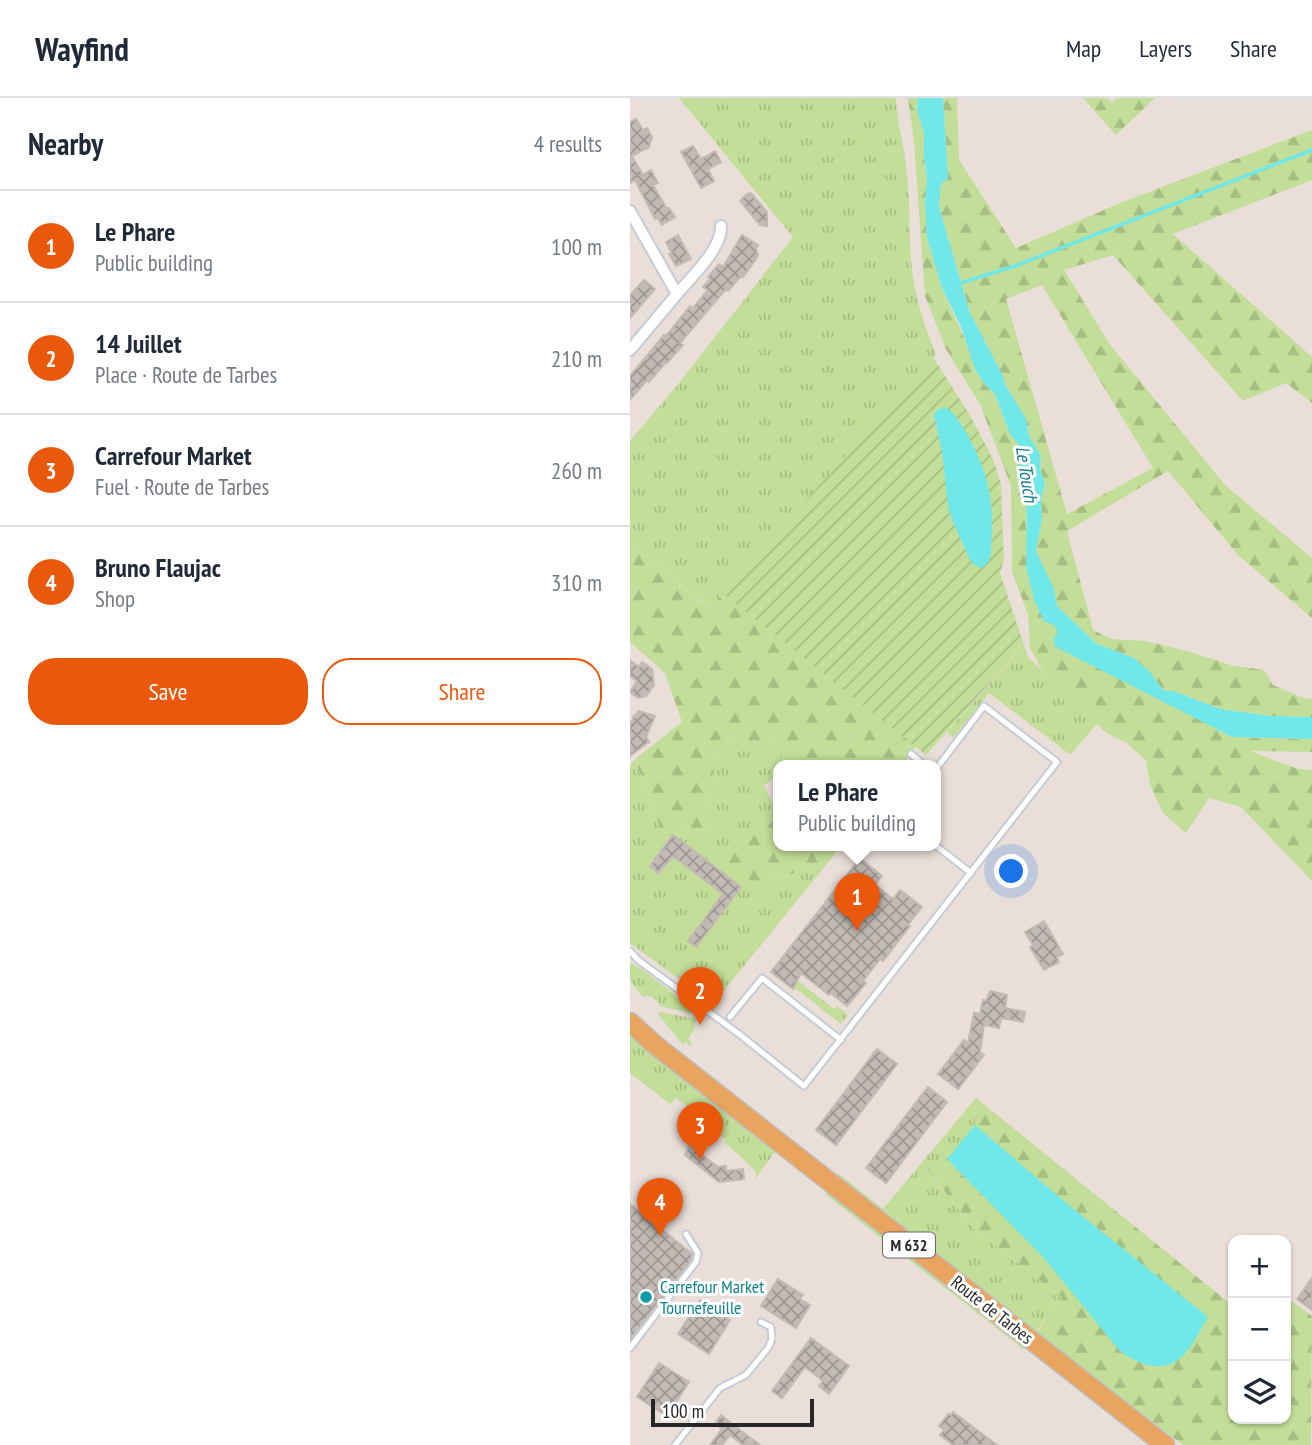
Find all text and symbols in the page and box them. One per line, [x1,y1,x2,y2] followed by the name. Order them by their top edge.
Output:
[35,27,129,70] text: Wayfind
[1066,33,1101,64] text: Map
[1139,33,1192,64] text: Layers
[1230,33,1277,64] text: Share
[28,124,103,163] text: Nearby
[534,129,602,158] text: 4 results
[95,215,175,248] text: Le Phare
[46,232,57,261] text: 1
[551,232,602,261] text: 100 m
[95,248,213,277] text: Public building
[95,327,181,360] text: 14 Juillet
[46,344,57,373] text: 2
[551,344,602,373] text: 210 m
[95,360,277,389] text: Place · Route de Tarbes
[95,439,252,472] text: Carrefour Market
[1011,444,1044,505] water label: Le Touch
[46,456,57,485] text: 3
[551,456,602,485] text: 260 m
[95,472,269,501] text: Fuel · Route de Tarbes
[95,551,221,584] text: Bruno Flaujac
[46,568,57,597] text: 4
[551,568,602,597] text: 310 m
[95,584,135,613] text: Shop
[28,658,308,725] button: Save
[322,658,602,725] button: Share
[773,760,941,851] popup
[798,775,878,808] text: Le Phare
[798,808,916,837] text: Public building
[994,854,1028,888] your location
[834,873,880,931] pin: 1
[677,967,723,1025] pin: 2
[677,1102,723,1160] pin: 3
[637,1178,683,1236] pin: 4
[883,1232,935,1258] road number: M 632
[1228,1235,1291,1424] map controls
[1228,1235,1291,1298] button: +
[947,1270,1038,1349] street label: Route de Tarbes
[660,1275,764,1319] place label: Carrefour Market Tournefeuille
[638,1289,654,1305] marker: Carrefour Market Tournefeuille
[1228,1298,1291,1361] button: −
[1228,1361,1291,1424] button: layers
[651,1396,814,1428] scale bar
[662,1399,704,1423] text: 100 m

